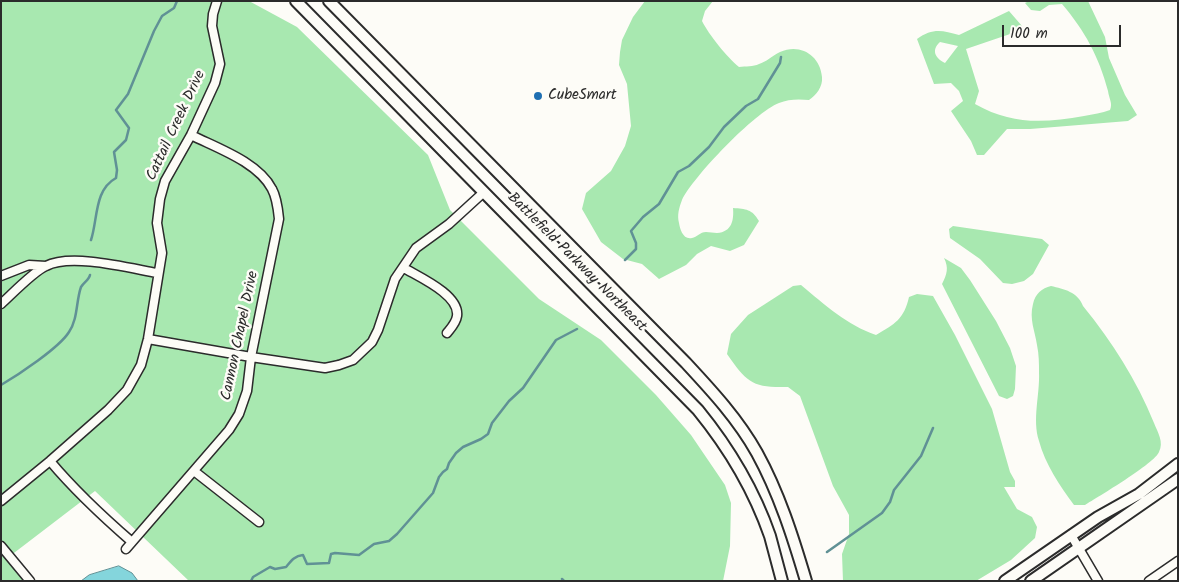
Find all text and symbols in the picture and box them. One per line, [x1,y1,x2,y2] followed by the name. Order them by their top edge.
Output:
[1004,15,1123,47] scale bar
[1010,22,1048,46] text: 100 m
[144,68,210,184] street label: Cattail Creek Drive
[548,87,617,105] place label: CubeSmart
[532,90,544,102] marker: CubeSmart
[503,190,649,336] street label: Battlefield Parkway Northeast
[218,270,264,402] street label: Cannon Chapel Drive

